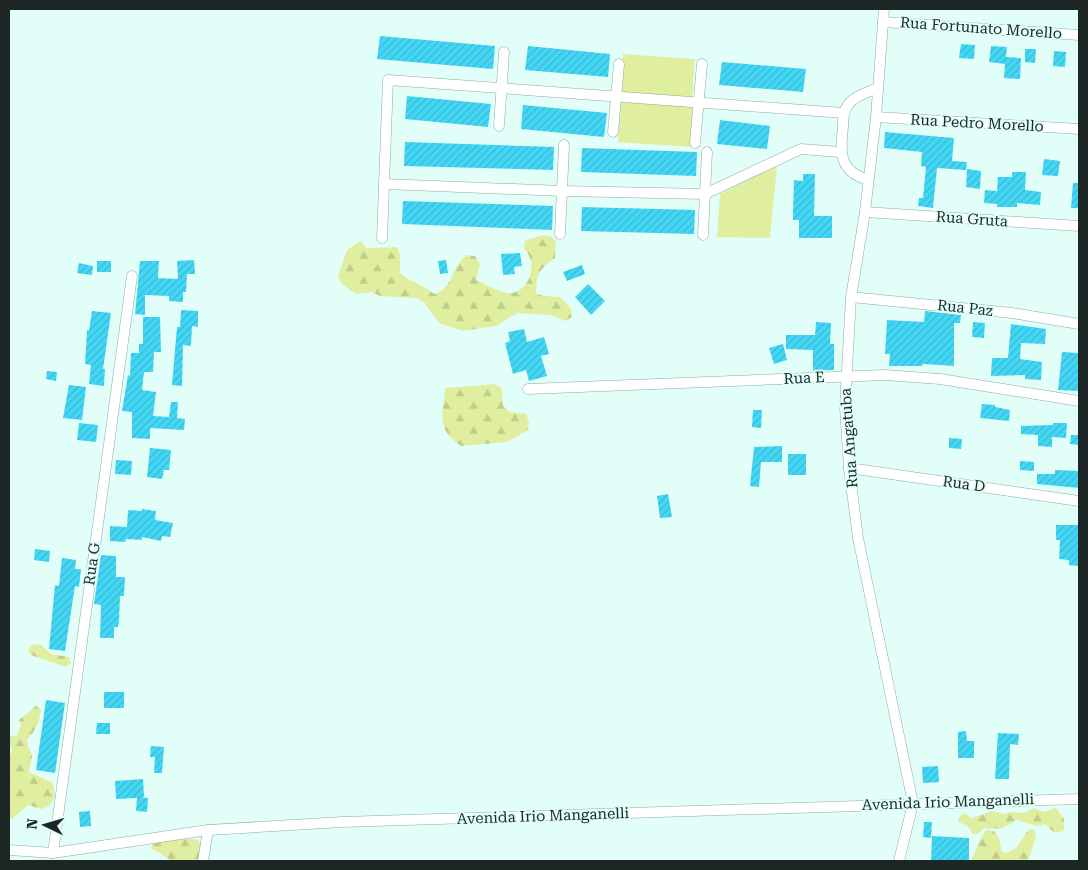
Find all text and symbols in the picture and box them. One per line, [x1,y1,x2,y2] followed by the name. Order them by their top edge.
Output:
[899,13,1063,43] street label: Rua Fortunato Morello
[910,111,1044,135] street label: Rua Pedro Morello
[935,207,1009,231] street label: Rua Gruta
[936,296,994,320] street label: Rua Paz
[783,368,825,388] street label: Rua E
[837,387,861,489] street label: Rua Angatuba
[941,472,987,496] street label: Rua D
[80,541,104,587] street label: Rua G
[862,790,1035,814] street label: Avenida Irio Manganelli
[20,800,70,850] north arrow
[457,804,630,828] street label: Avenida Irio Manganelli
[24,818,41,830] text: N

